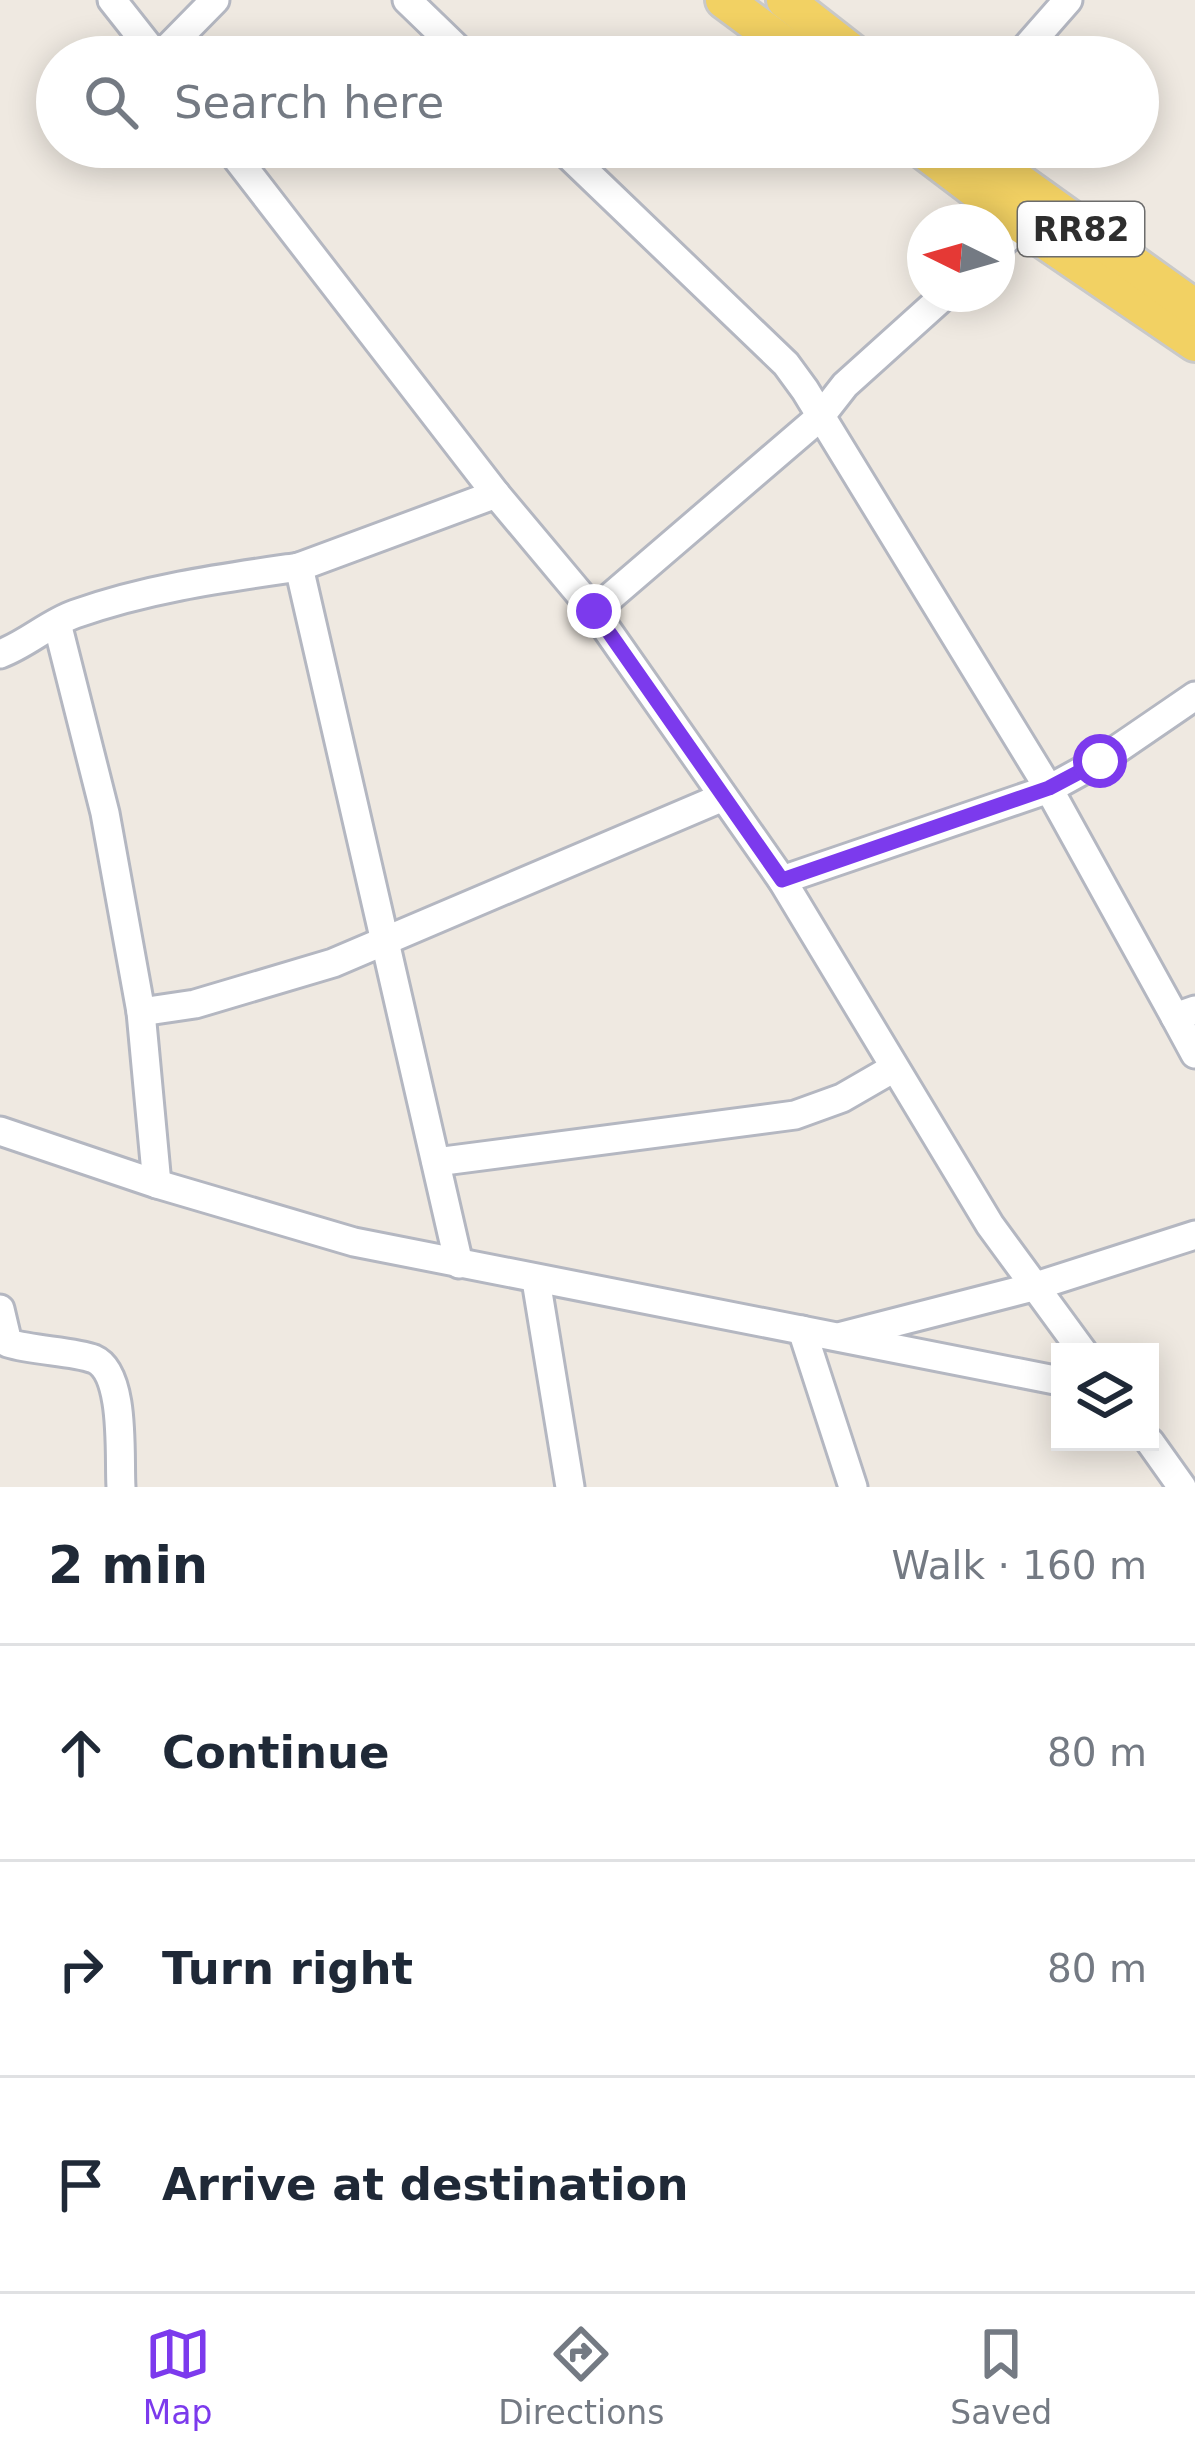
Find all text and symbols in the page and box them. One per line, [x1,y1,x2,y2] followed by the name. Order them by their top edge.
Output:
[36,36,1159,168] search box
[78,69,144,135] icon: search
[174,76,444,129] text: Search here
[1018,202,1144,256] road number: RR82
[907,204,1015,312] north arrow
[567,584,621,638] route end
[1073,734,1127,788] route start
[1051,1343,1159,1451] map controls
[1051,1343,1159,1451] button: layers
[48,1536,208,1595] text: 2 min
[892,1543,1147,1588] text: Walk · 160 m
[48,1720,114,1786] icon: ahead
[162,1726,390,1779] text: Continue
[1047,1730,1147,1775] text: 80 m
[48,1936,114,2002] icon: right
[162,1942,413,1995] text: Turn right
[1047,1946,1147,1991] text: 80 m
[48,2152,114,2218] icon: arrive
[162,2158,688,2211] text: Arrive at destination
[143,2321,213,2432] tab: Map
[498,2321,664,2432] tab: Directions
[950,2321,1052,2432] tab: Saved

